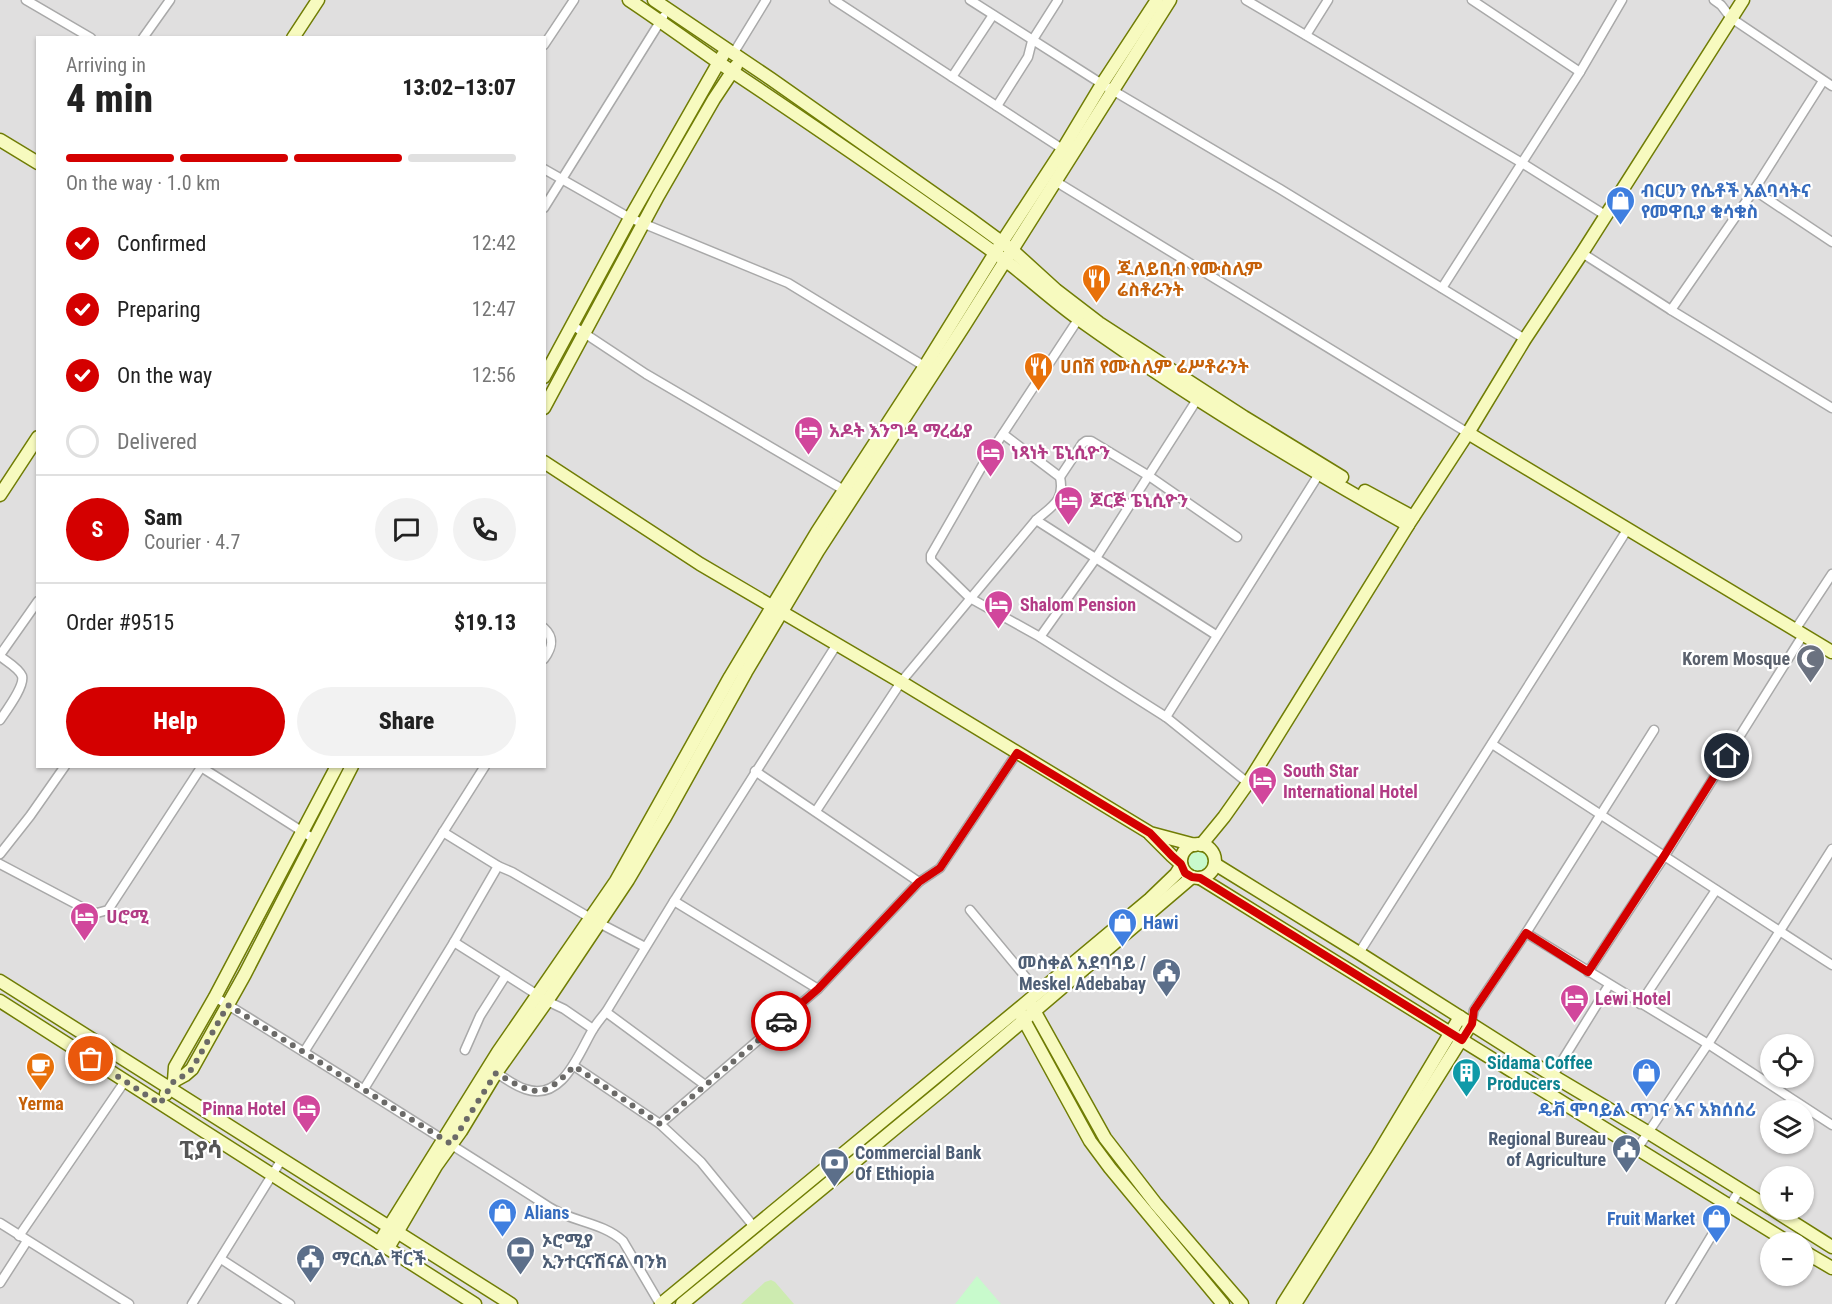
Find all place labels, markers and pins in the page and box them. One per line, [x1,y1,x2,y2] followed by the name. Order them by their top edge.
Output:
[1641,180,1811,222] place label: ብርሀን የሴቶች አልባሳትና የመዋቢያ ቁሳቁስ
[1604,184,1636,226] shop icon: ብርሀን የሴቶች አልባሳትና የመዋቢያ ቁሳቁስ
[1117,258,1263,300] place label: ጁለይቢብ የሙስሊም ሬስቶራንት
[1080,262,1112,304] restaurant icon: ጁለይቢብ የሙስሊም ሬስቶራንት
[1023,350,1055,392] restaurant icon: ሀበሽ የሙስሊም ሬሥቶራንት
[1060,356,1249,377] place label: ሀበሽ የሙስሊም ሬሥቶራንት
[792,414,824,456] hotel icon: አዶት እንግዳ ማረፊያ
[829,420,973,441] place label: አዶት እንግዳ ማረፊያ
[974,436,1006,478] hotel icon: ነጻነት ፔኒሲዮን
[1011,442,1110,463] place label: ነጻነት ፔኒሲዮን
[1053,484,1085,526] hotel icon: ጆርጅ ፔኒሲዮን
[1090,490,1188,511] place label: ጆርጅ ፔኒሲዮን
[983,588,1015,630] hotel icon: Shalom Pension
[1020,594,1136,615] place label: Shalom Pension
[1795,642,1827,684] mosque icon: Korem Mosque
[1682,648,1790,669] place label: Korem Mosque
[1701,730,1752,781] pin
[1283,760,1418,802] place label: South Star International Hotel
[1246,764,1278,806] hotel icon: South Star International Hotel
[69,900,101,942] hotel icon: ሀሮሚ
[106,906,149,927] place label: ሀሮሚ
[1106,906,1138,948] shop icon: Hawi
[1143,912,1178,933] place label: Hawi
[1017,952,1146,994] place label: መስቀል አደባባይ / Meskel Adebabay
[1151,956,1183,998] public building icon: መስቀል አደባባይ / Meskel Adebabay
[1558,982,1590,1024] hotel icon: Lewi Hotel
[1595,988,1671,1009] place label: Lewi Hotel
[65,1033,116,1084] pin
[25,1050,57,1092] cafe icon: Yerma
[1487,1052,1593,1094] place label: Sidama Coffee Producers
[1450,1056,1482,1098] building icon: Sidama Coffee Producers
[1631,1056,1663,1098] shop icon: ዴቭ ሞባይል ጥገና እና አክሰሰሪ
[291,1092,323,1134] hotel icon: Pinna Hotel
[18,1093,64,1114] place label: Yerma
[202,1098,286,1119] place label: Pinna Hotel
[1538,1099,1756,1120] place label: ዴቭ ሞባይል ጥገና እና አክሰሰሪ
[1488,1128,1606,1170] place label: Regional Bureau of Agriculture
[1611,1132,1643,1174] public building icon: Regional Bureau of Agriculture
[855,1142,982,1184] place label: Commercial Bank Of Ethiopia
[818,1146,850,1188] bank icon: Commercial Bank Of Ethiopia
[487,1196,519,1238] shop icon: Alians
[524,1202,569,1223] place label: Alians
[1700,1202,1732,1244] shop icon: Fruit Market
[1607,1208,1695,1229] place label: Fruit Market
[542,1230,667,1272] place label: ኦሮሚያ ኢንተርናሽናል ባንክ
[505,1234,537,1276] bank icon: ኦሮሚያ ኢንተርናሽናል ባንክ
[295,1242,327,1284] public building icon: ማርሲል ቸርች
[332,1248,427,1269] place label: ማርሲል ቸርች

